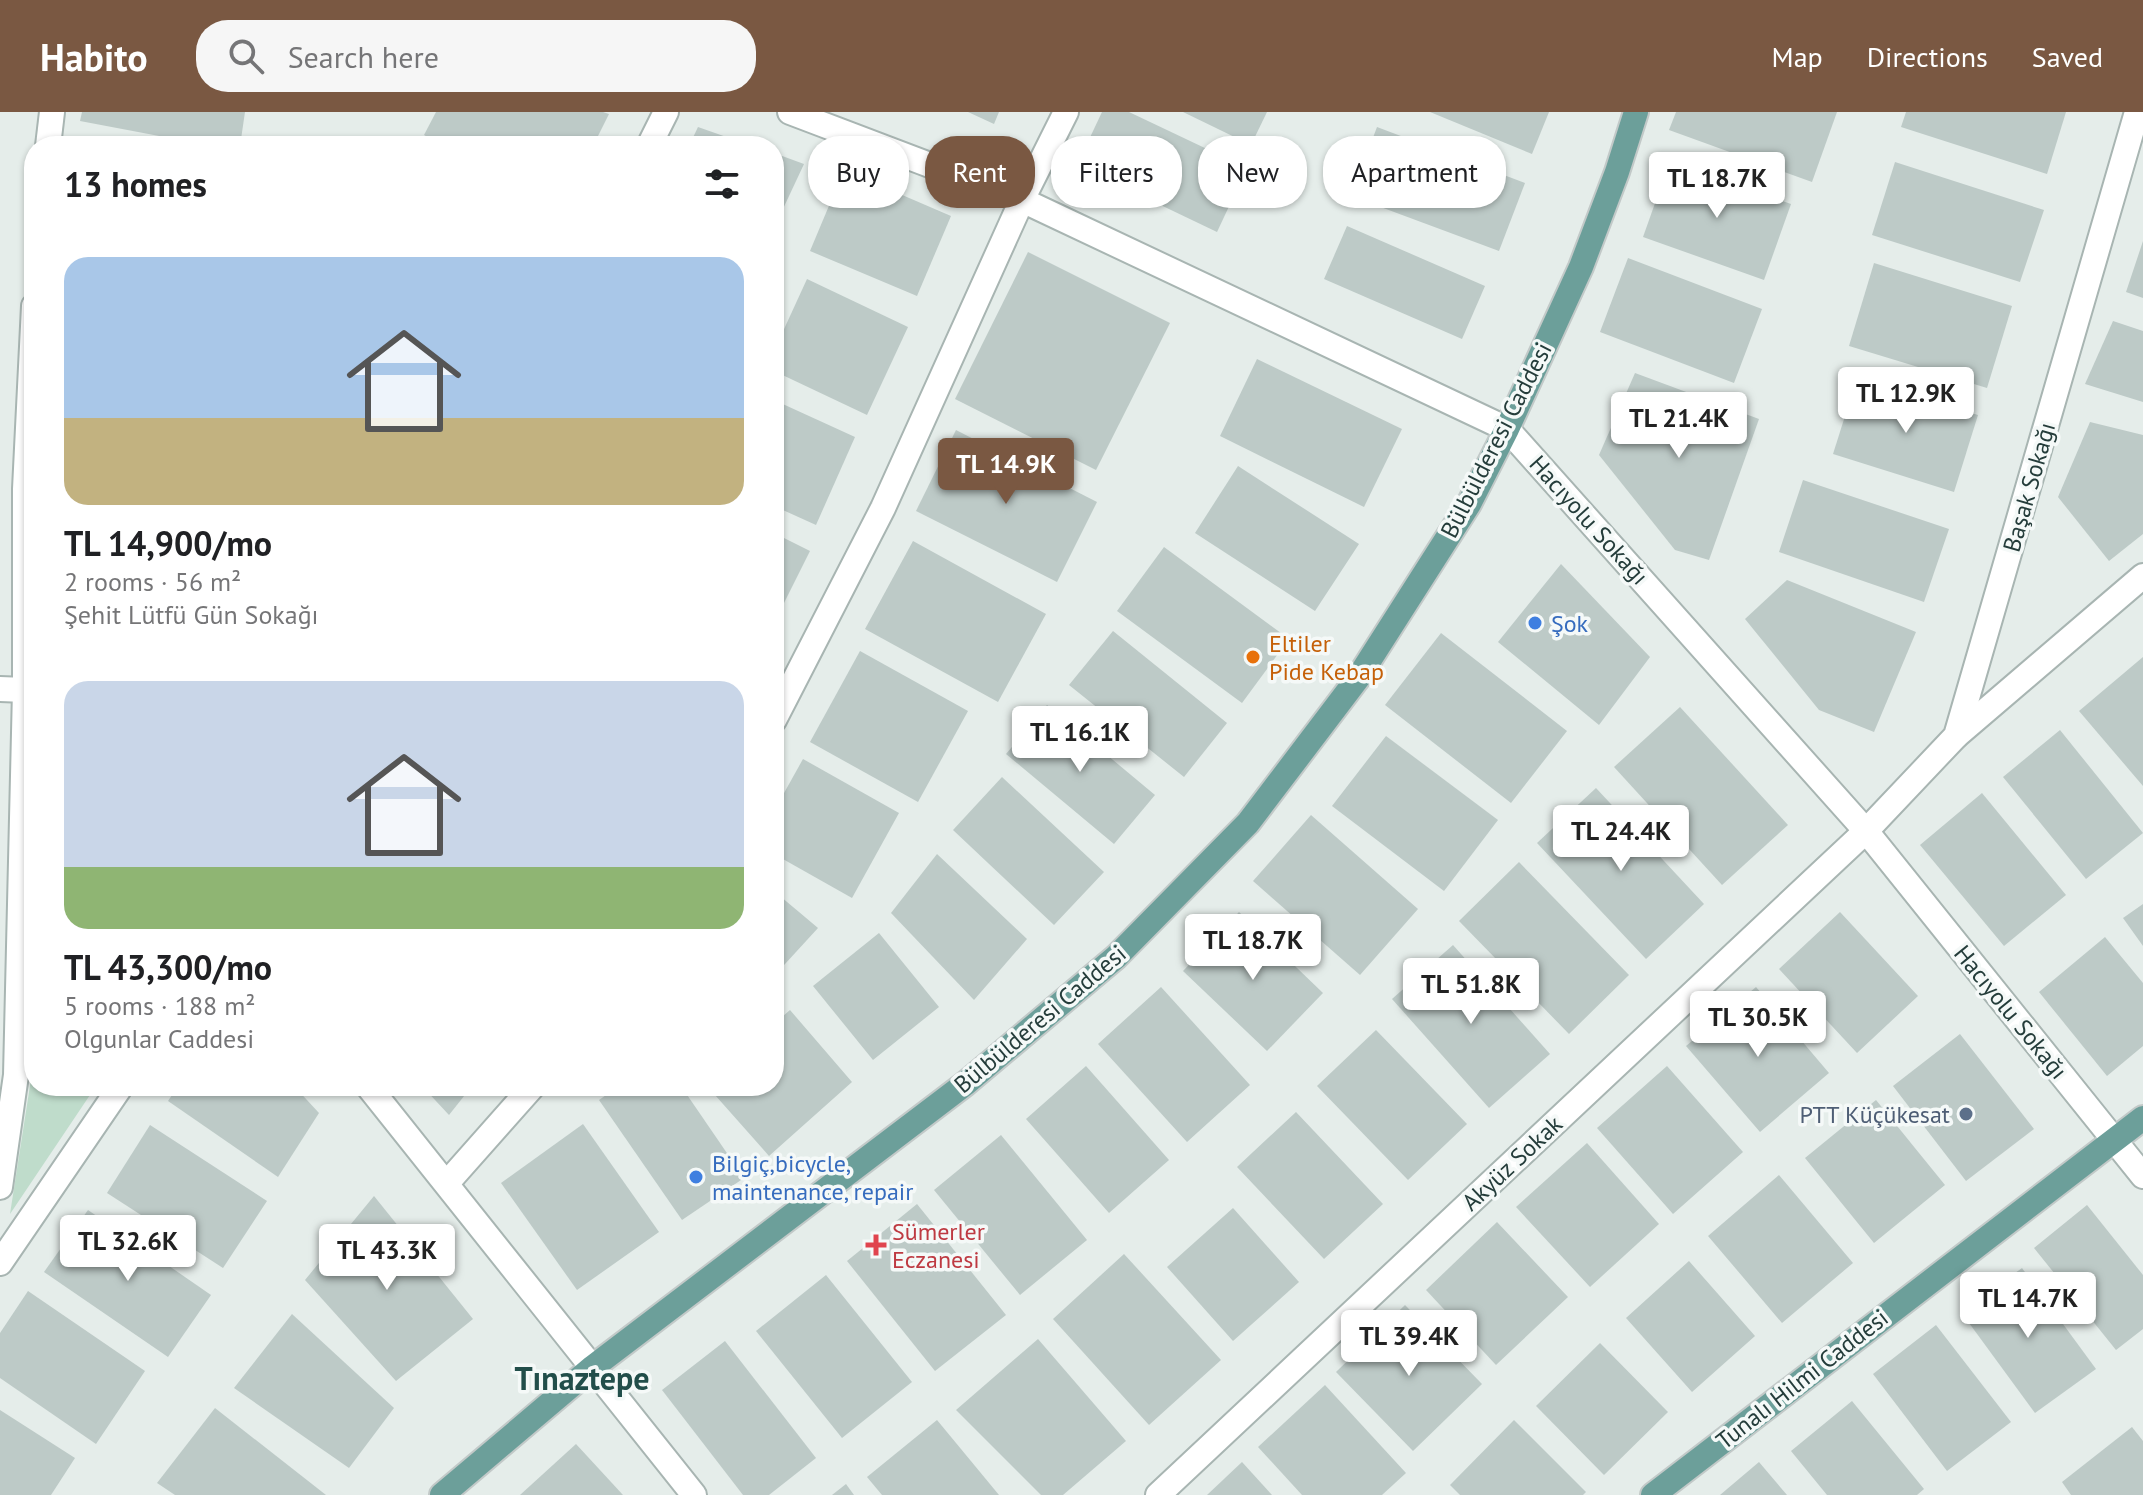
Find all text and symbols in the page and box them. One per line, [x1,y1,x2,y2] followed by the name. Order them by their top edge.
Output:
[196,20,756,92] search box
[40,32,148,81] text: Habito
[224,34,268,78] icon: search
[288,37,439,76] text: Search here
[1772,38,1823,75] text: Map
[1867,38,1988,75] text: Directions
[2032,38,2103,75] text: Saved
[808,136,909,208] chip: Buy
[925,136,1035,208] chip: Rent
[1051,136,1182,208] chip: Filters
[1198,136,1307,208] chip: New
[1323,136,1506,208] chip: Apartment
[1634,152,1800,220] pin: TL 18.7K
[1667,161,1767,194] text: TL 18.7K
[64,162,207,206] text: 13 homes
[700,162,744,206] icon: filters
[332,309,476,453] icon: home
[1433,337,1559,543] street label: Bülbülderesi Caddesi
[1823,367,1989,435] pin: TL 12.9K
[1856,376,1956,409] text: TL 12.9K
[1596,392,1762,460] pin: TL 21.4K
[1629,401,1729,434] text: TL 21.4K
[1996,419,2062,555] street label: Başak Sokağı
[923,438,1089,506] pin: TL 14.9K
[956,447,1056,480] text: TL 14.9K
[1523,449,1655,591] street label: Hacıyolu Sokağı
[64,521,272,565] text: TL 14,900/mo
[64,565,241,598] text: 2 rooms · 56 m²
[64,598,319,631] text: Şehit Lütfü Gün Sokağı
[1551,608,1589,639] place label: Şok
[1526,614,1544,632] marker: Şok
[1269,628,1384,687] place label: Eltiler Pide Kebap
[1244,648,1262,666] marker: Eltiler Pide Kebap
[997,706,1163,774] pin: TL 16.1K
[1030,715,1130,748] text: TL 16.1K
[332,733,476,877] icon: home
[1538,805,1704,873] pin: TL 24.4K
[1571,814,1671,847] text: TL 24.4K
[1170,914,1336,982] pin: TL 18.7K
[1203,923,1303,956] text: TL 18.7K
[948,938,1132,1100] street label: Bülbülderesi Caddesi
[1947,939,2075,1085] street label: Hacıyolu Sokağı
[64,945,272,989] text: TL 43,300/mo
[1388,958,1554,1026] pin: TL 51.8K
[1421,967,1521,1000] text: TL 51.8K
[64,989,256,1022] text: 5 rooms · 188 m²
[1675,991,1841,1059] pin: TL 30.5K
[1708,1000,1808,1033] text: TL 30.5K
[64,1022,254,1055] text: Olgunlar Caddesi
[1800,1099,1950,1130] place label: PTT Küçükesat
[1957,1105,1975,1123] marker: PTT Küçükesat
[1455,1108,1569,1217] street label: Akyüz Sokak
[712,1148,913,1207] place label: Bilgiç,bicycle, maintenance, repair
[687,1168,705,1186] marker: Bilgiç,bicycle, maintenance, repair
[45,1215,211,1283] pin: TL 32.6K
[892,1216,985,1275] place label: Sümerler Eczanesi
[78,1224,178,1257] text: TL 32.6K
[304,1224,470,1292] pin: TL 43.3K
[337,1233,437,1266] text: TL 43.3K
[867,1236,885,1254] marker: Sümerler Eczanesi
[1945,1272,2111,1340] pin: TL 14.7K
[1978,1281,2078,1314] text: TL 14.7K
[1710,1302,1894,1456] street label: Tunalı Hilmi Caddesi
[1326,1310,1492,1378] pin: TL 39.4K
[1359,1319,1459,1352] text: TL 39.4K
[514,1357,650,1399] district label: Tınaztepe

